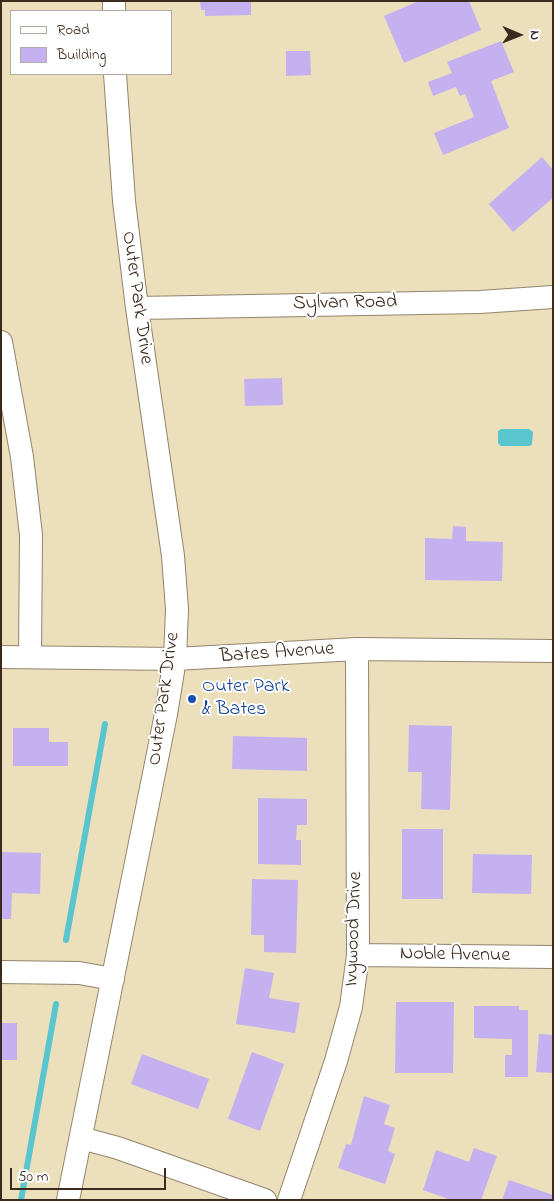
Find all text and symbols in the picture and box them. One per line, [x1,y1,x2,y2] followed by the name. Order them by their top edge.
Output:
[10,10,172,75] legend
[494,10,544,60] north arrow
[57,19,90,41] text: Road
[524,30,545,40] text: N
[57,44,106,66] text: Building
[115,230,157,366] street label: Outer Park Drive
[293,291,397,317] street label: Sylvan Road
[144,631,186,767] street label: Outer Park Drive
[219,638,335,670] street label: Bates Avenue
[202,676,290,723] place label: Outer Park & Bates
[186,693,198,705] marker: Outer Park & Bates
[341,871,369,987] street label: Ivywood Drive
[400,943,510,969] street label: Noble Avenue
[12,1158,169,1190] scale bar
[18,1166,48,1188] text: 50 m

